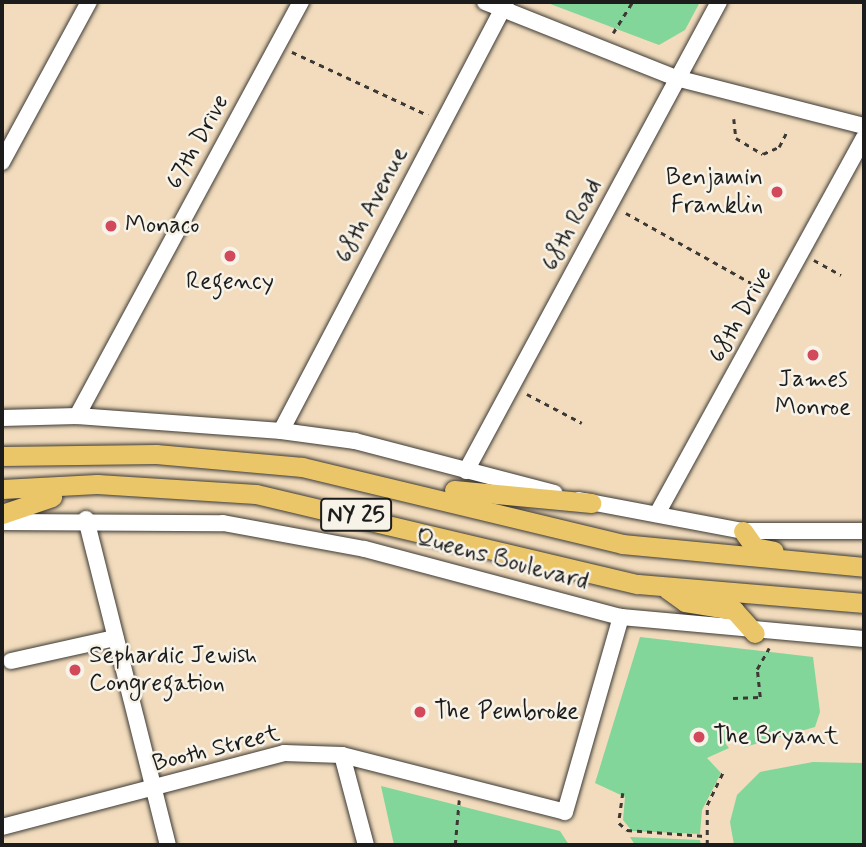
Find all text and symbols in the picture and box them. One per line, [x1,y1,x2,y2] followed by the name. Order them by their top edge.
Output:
[160,90,236,194] street label: 67th Drive
[329,142,415,268] street label: 68th Avenue
[666,164,763,220] place label: Benjamin Franklin
[536,174,608,276] street label: 68th Road
[769,184,785,200] marker: Benjamin Franklin
[125,212,200,240] place label: Monaco
[103,218,119,234] marker: Monaco
[222,248,238,264] marker: Regency
[703,262,779,368] street label: 68th Drive
[186,268,274,296] place label: Regency
[805,347,821,363] marker: James Monroe
[775,366,851,422] place label: James Monroe
[319,495,393,534] road number: NY 25
[414,523,590,597] street label: Queens Boulevard
[89,642,257,698] place label: Sephardic Jewish Congregation
[67,662,83,678] marker: Sephardic Jewish Congregation
[434,698,579,726] place label: The Pembroke
[412,704,428,720] marker: The Pembroke
[149,719,283,779] street label: Booth Street
[713,723,825,751] place label: The Bryant
[691,729,707,745] marker: The Bryant

